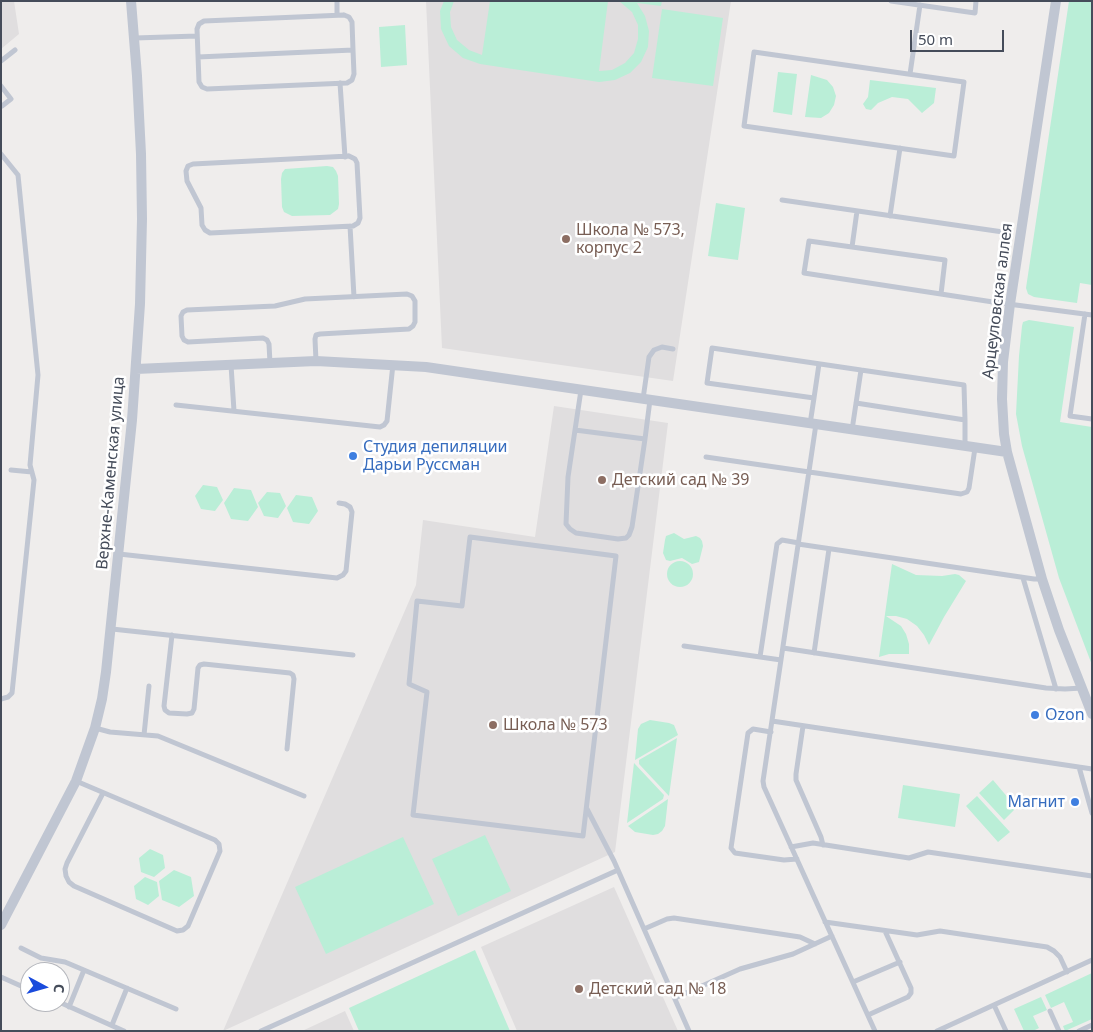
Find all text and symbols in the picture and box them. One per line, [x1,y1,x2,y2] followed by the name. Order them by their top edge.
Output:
[913,20,1007,52] scale bar
[918,29,953,49] text: 50 m
[576,220,685,258] place label: Школа № 573, корпус 2
[979,222,1017,380] street label: Арцеуловская аллея
[560,233,572,245] marker: Школа № 573, корпус 2
[93,376,129,570] street label: Верхне-Каменская улица
[363,437,508,475] place label: Студия депиляции Дарьи Руссман
[347,450,359,462] marker: Студия депиляции Дарьи Руссман
[612,470,749,490] place label: Детский сад № 39
[596,474,608,486] marker: Детский сад № 39
[1045,705,1085,725] place label: Ozon
[1029,709,1041,721] marker: Ozon
[503,715,608,735] place label: Школа № 573
[487,719,499,731] marker: Школа № 573
[1007,792,1065,812] place label: Магнит
[1069,796,1081,808] marker: Магнит
[20,962,70,1012] north arrow
[589,979,726,999] place label: Детский сад № 18
[50,983,69,994] text: С
[573,983,585,995] marker: Детский сад № 18

